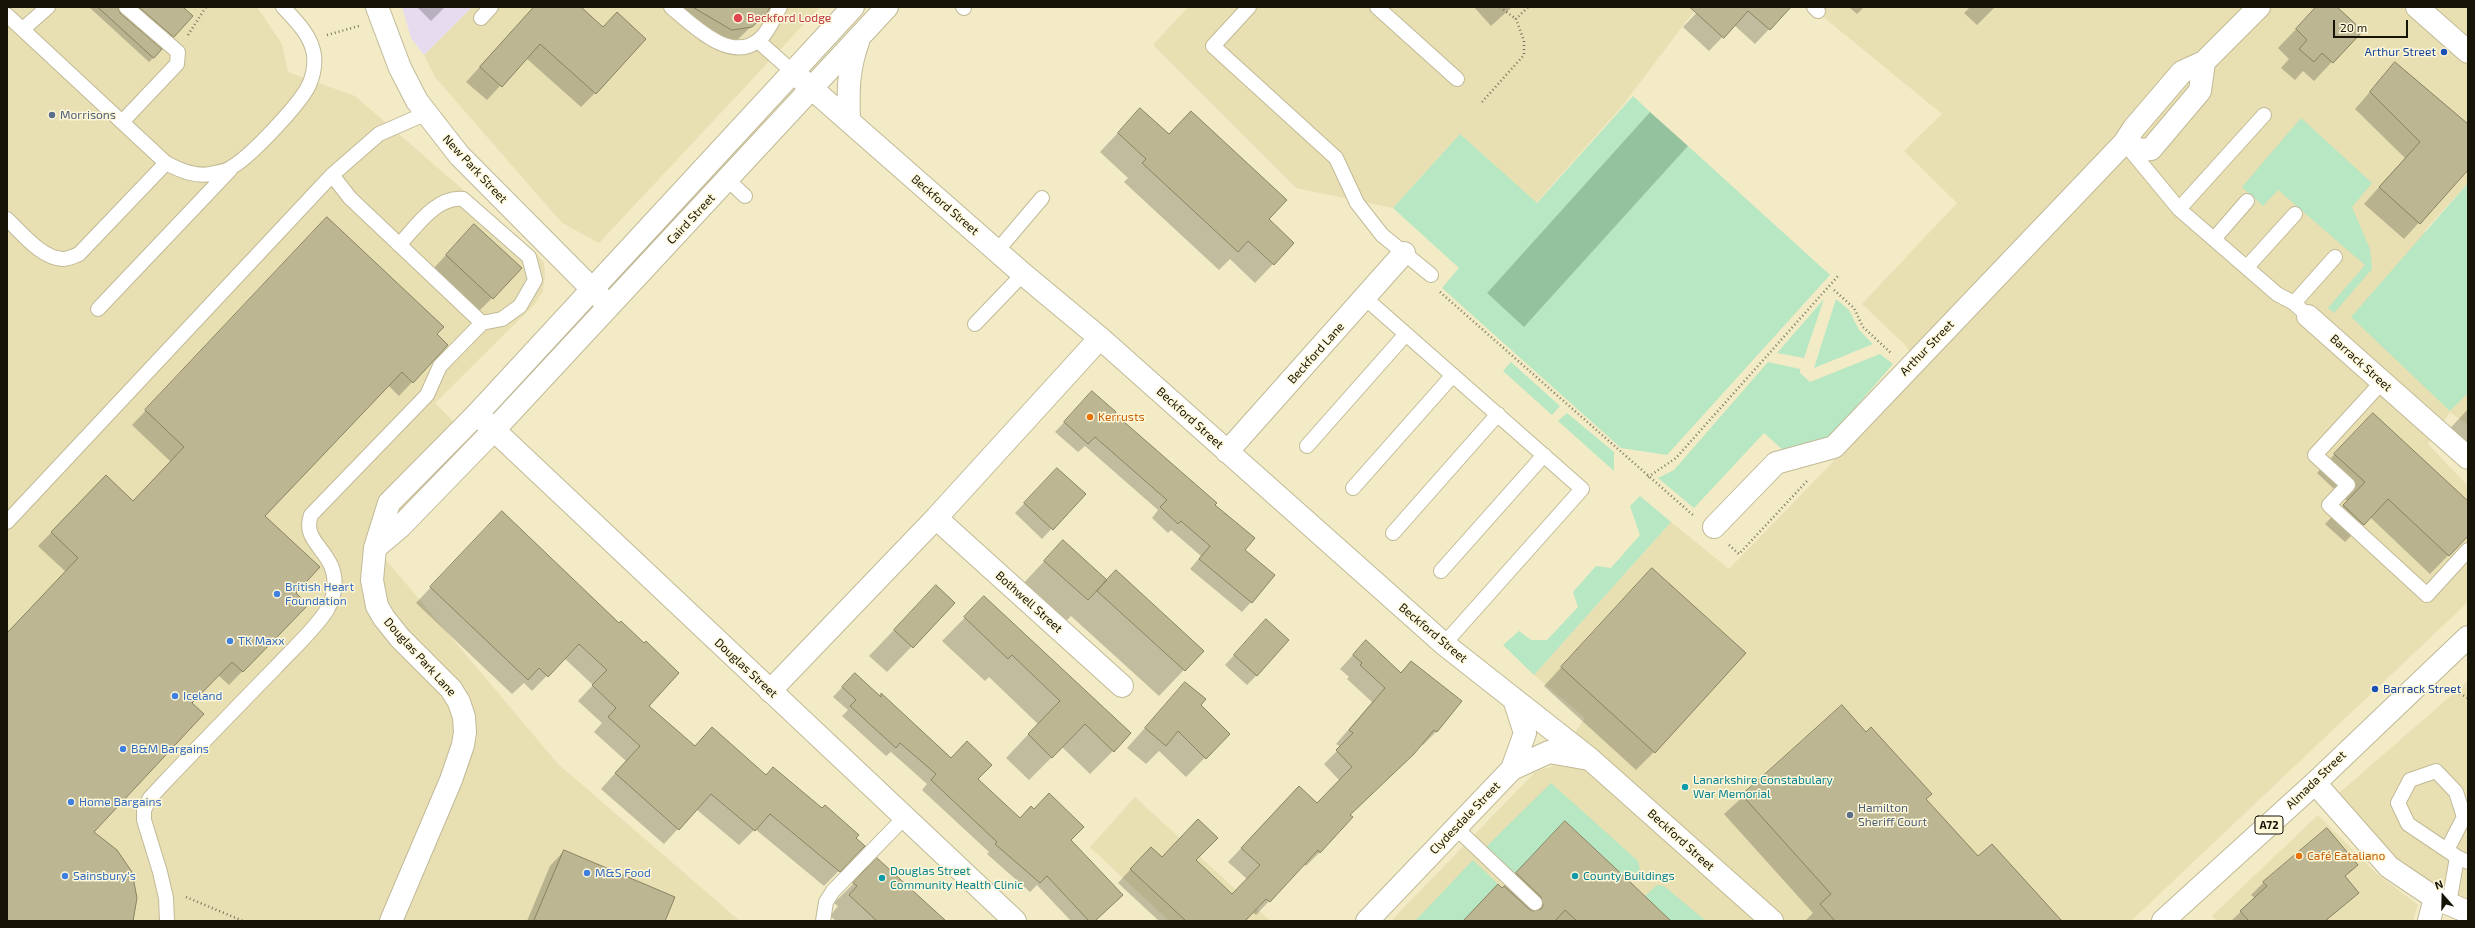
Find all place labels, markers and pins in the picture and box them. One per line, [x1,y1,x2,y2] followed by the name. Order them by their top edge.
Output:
[747,11,831,25] place label: Beckford Lodge
[732,12,744,24] marker: Beckford Lodge
[2365,45,2436,59] place label: Arthur Street
[2439,47,2449,57] marker: Arthur Street
[60,108,116,122] place label: Morrisons
[47,110,57,120] marker: Morrisons
[1098,410,1145,424] place label: Kerrusts
[1085,412,1095,422] marker: Kerrusts
[285,580,354,608] place label: British Heart Foundation
[272,589,282,599] marker: British Heart Foundation
[238,634,285,648] place label: TK Maxx
[225,636,235,646] marker: TK Maxx
[2383,682,2461,696] place label: Barrack Street
[2370,684,2380,694] marker: Barrack Street
[183,689,222,703] place label: Iceland
[170,691,180,701] marker: Iceland
[131,742,209,756] place label: B&M Bargains
[118,744,128,754] marker: B&M Bargains
[1693,773,1833,801] place label: Lanarkshire Constabulary War Memorial
[1680,782,1690,792] marker: Lanarkshire Constabulary War Memorial
[79,795,162,809] place label: Home Bargains
[66,797,76,807] marker: Home Bargains
[1858,801,1927,829] place label: Hamilton Sheriff Court
[1845,810,1855,820] marker: Hamilton Sheriff Court
[2307,849,2385,863] place label: Café Eataliano
[2294,851,2304,861] marker: Café Eataliano
[890,864,1023,892] place label: Douglas Street Community Health Clinic
[595,866,651,880] place label: M&S Food
[582,868,592,878] marker: M&S Food
[73,869,136,883] place label: Sainsbury's
[1583,869,1674,883] place label: County Buildings
[60,871,70,881] marker: Sainsbury's
[1570,871,1580,881] marker: County Buildings
[877,873,887,883] marker: Douglas Street Community Health Clinic

